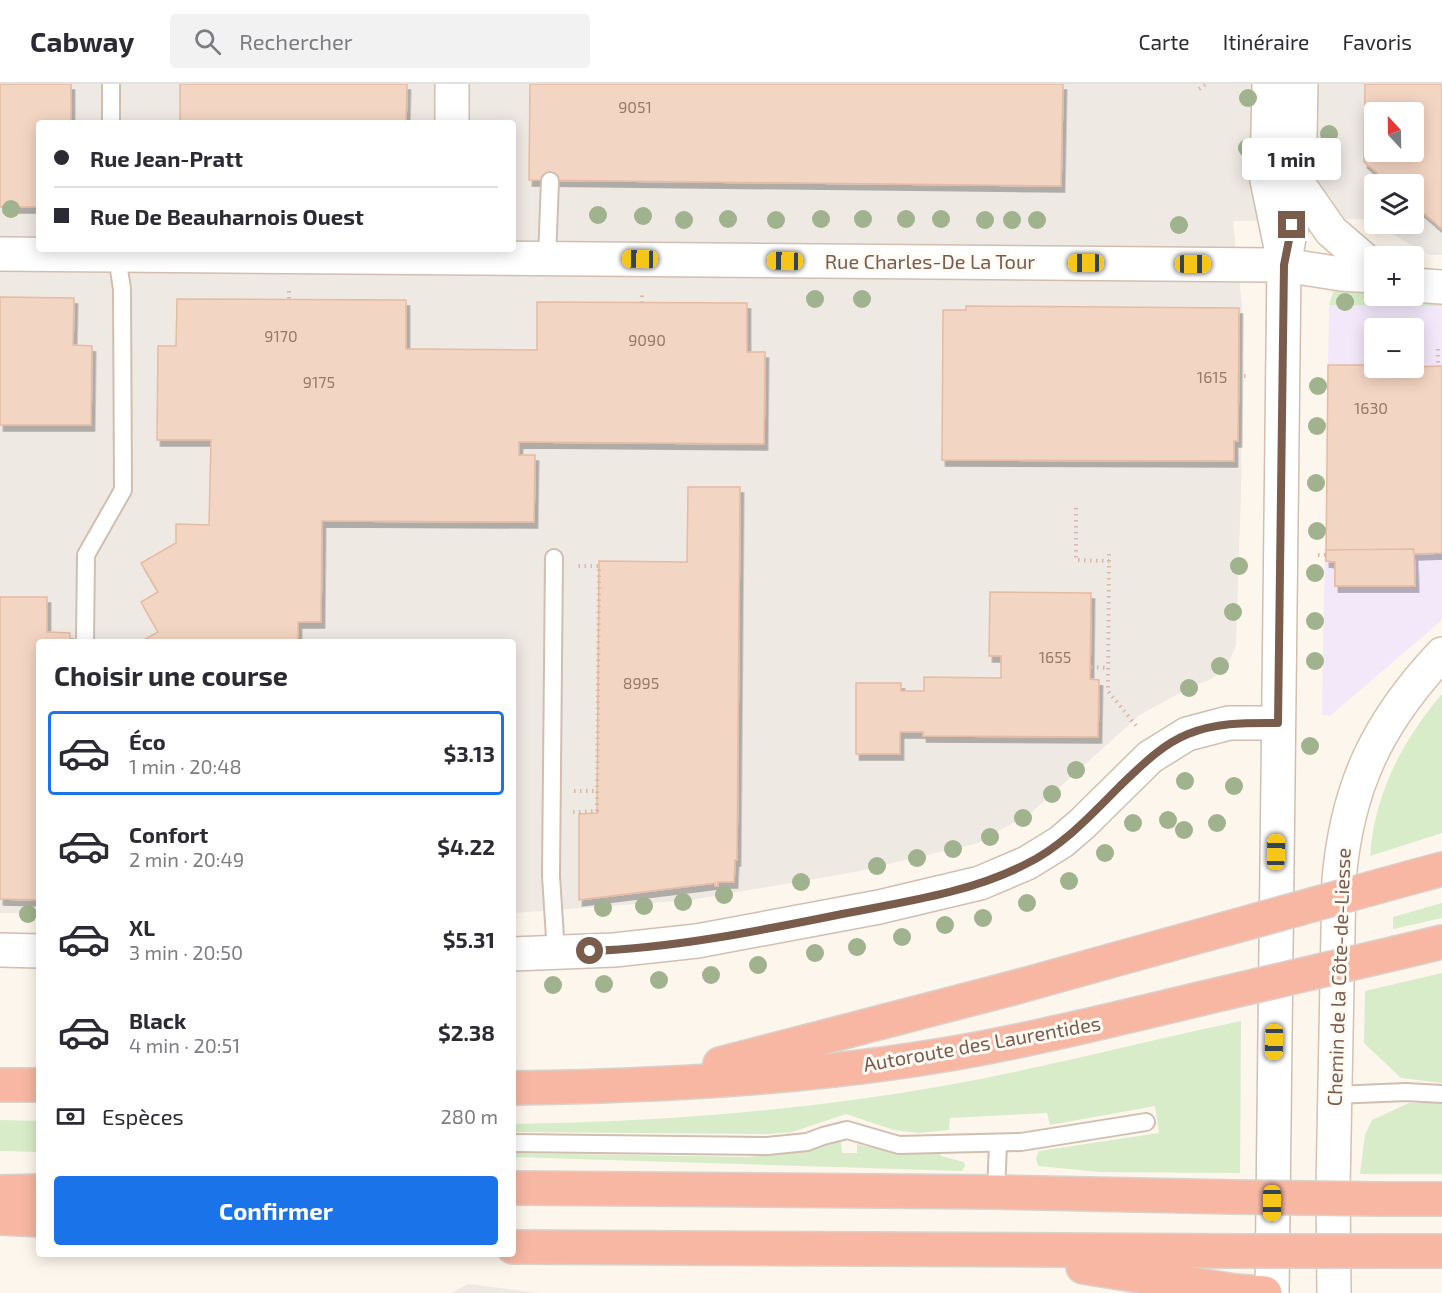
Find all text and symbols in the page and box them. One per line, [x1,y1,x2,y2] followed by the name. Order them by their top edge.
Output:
[170,14,590,68] search box
[30,24,134,58] text: Cabway
[191,25,224,58] icon: search
[239,28,353,54] text: Rechercher
[1138,29,1190,54] text: Carte
[1223,29,1309,54] text: Itinéraire
[1342,29,1412,54] text: Favoris
[618,97,652,116] house number: 9051
[1364,102,1424,162] north arrow
[1364,102,1424,378] map controls
[1242,138,1342,180] callout: 1 min
[90,145,243,171] text: Rue Jean-Pratt
[1267,147,1316,171] text: 1 min
[1364,174,1424,234] button: layers
[90,203,364,229] text: Rue De Beauharnois Ouest
[1278,211,1305,238] route end
[1364,246,1424,306] button: +
[825,249,1035,273] street label: Rue Charles-De La Tour
[622,250,658,268] car
[767,252,803,270] car
[1068,254,1104,272] car
[1175,255,1211,273] car
[1364,318,1424,378] button: −
[264,326,298,345] house number: 9170
[628,330,666,349] house number: 9090
[1197,367,1227,386] house number: 1615
[303,372,335,391] house number: 9175
[1354,398,1388,417] house number: 1630
[1039,647,1071,666] house number: 1655
[54,659,288,691] text: Choisir une course
[623,673,659,692] house number: 8995
[57,726,111,780] icon: car
[129,728,166,754] text: Éco
[443,740,495,766] text: $3.13
[129,754,242,778] text: 1 min · 20:48
[57,819,111,873] icon: car
[129,821,208,847] text: Confort
[437,833,495,859] text: $4.22
[1267,834,1285,870] car
[129,847,244,871] text: 2 min · 20:49
[1321,847,1355,1107] street label: Chemin de la Côte-de-Liesse
[57,912,111,966] icon: car
[129,914,155,940] text: XL
[443,926,495,952] text: $5.31
[576,937,603,964] route start
[129,940,243,964] text: 3 min · 20:50
[57,1005,111,1059] icon: car
[129,1007,186,1033] text: Black
[861,1010,1102,1076] street label: Autoroute des Laurentides
[438,1019,495,1045] text: $2.38
[1265,1024,1283,1060] car
[129,1033,240,1057] text: 4 min · 20:51
[54,1100,87,1133] icon: cash
[102,1103,184,1129] text: Espèces
[441,1104,498,1128] text: 280 m
[54,1176,498,1245] button: Confirmer
[1263,1185,1281,1221] car

